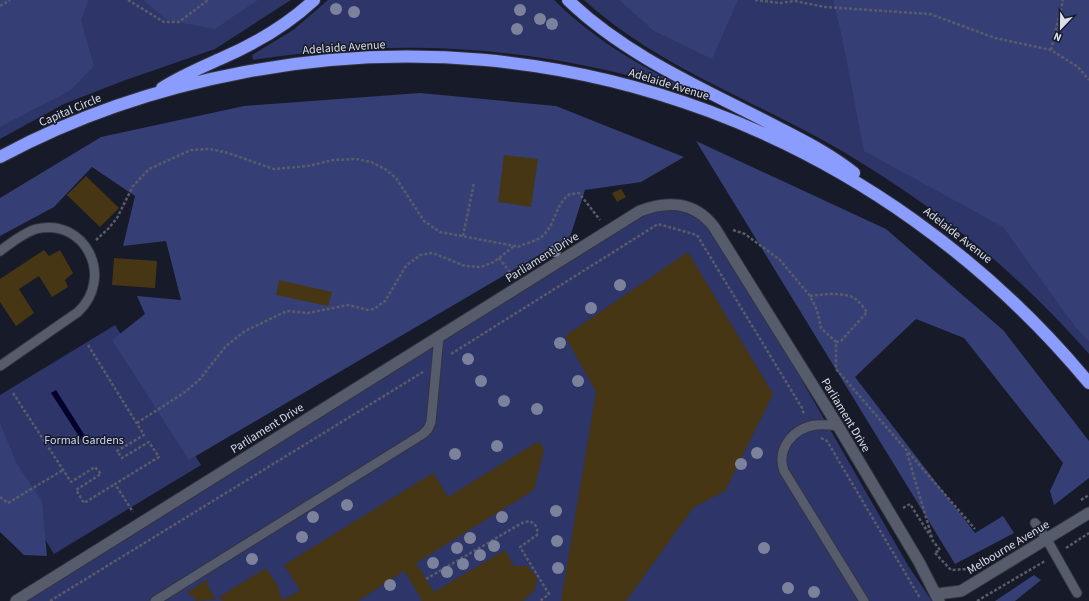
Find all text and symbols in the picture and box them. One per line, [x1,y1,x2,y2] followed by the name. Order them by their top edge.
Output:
[1041,8,1081,48] north arrow
[1051,28,1064,45] text: N
[302,36,386,59] street label: Adelaide Avenue
[627,64,711,105] street label: Adelaide Avenue
[36,90,104,131] street label: Capital Circle
[920,203,996,268] street label: Adelaide Avenue
[502,228,582,287] street label: Parliament Drive
[817,375,874,455] street label: Parliament Drive
[227,399,307,458] street label: Parliament Drive
[44,432,124,449] park label: Formal Gardens
[964,516,1053,579] street label: Melbourne Avenue

